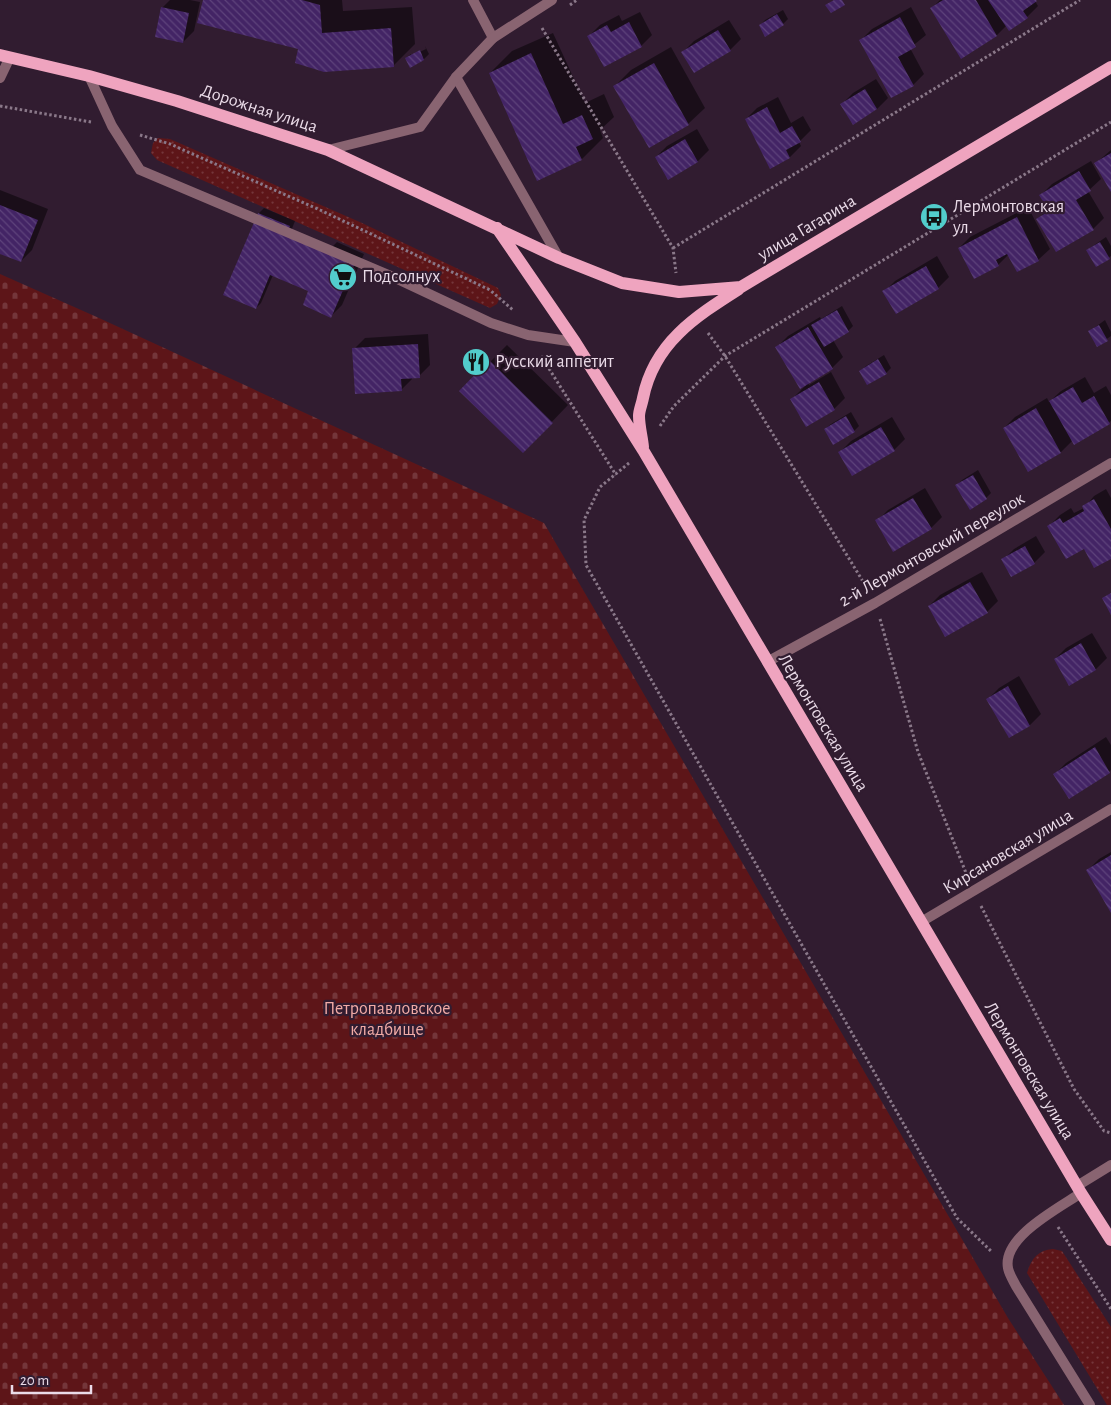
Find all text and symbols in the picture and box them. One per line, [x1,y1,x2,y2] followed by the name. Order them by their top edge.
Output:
[198,82,320,136] street label: Дорожная улица
[754,192,859,265] street label: улица Гагарина
[952,198,1064,237] place label: Лермонтовская ул.
[919,202,949,232] bus stop icon: Лермонтовская ул.
[328,262,358,292] supermarket icon: Подсолнух
[362,268,440,286] place label: Подсолнух
[461,347,491,377] restaurant icon: Русский аппетит
[495,353,614,371] place label: Русский аппетит
[836,489,1028,610] street label: 2-й Лермонтовский переулок
[775,651,871,795] street label: Лермонтовская улица
[940,806,1076,898] street label: Кирсановская улица
[981,999,1077,1143] street label: Лермонтовская улица
[323,1000,451,1039] park label: Петропавловское кладбище
[12,1362,91,1394] scale bar
[20,1373,49,1388] text: 20 m

